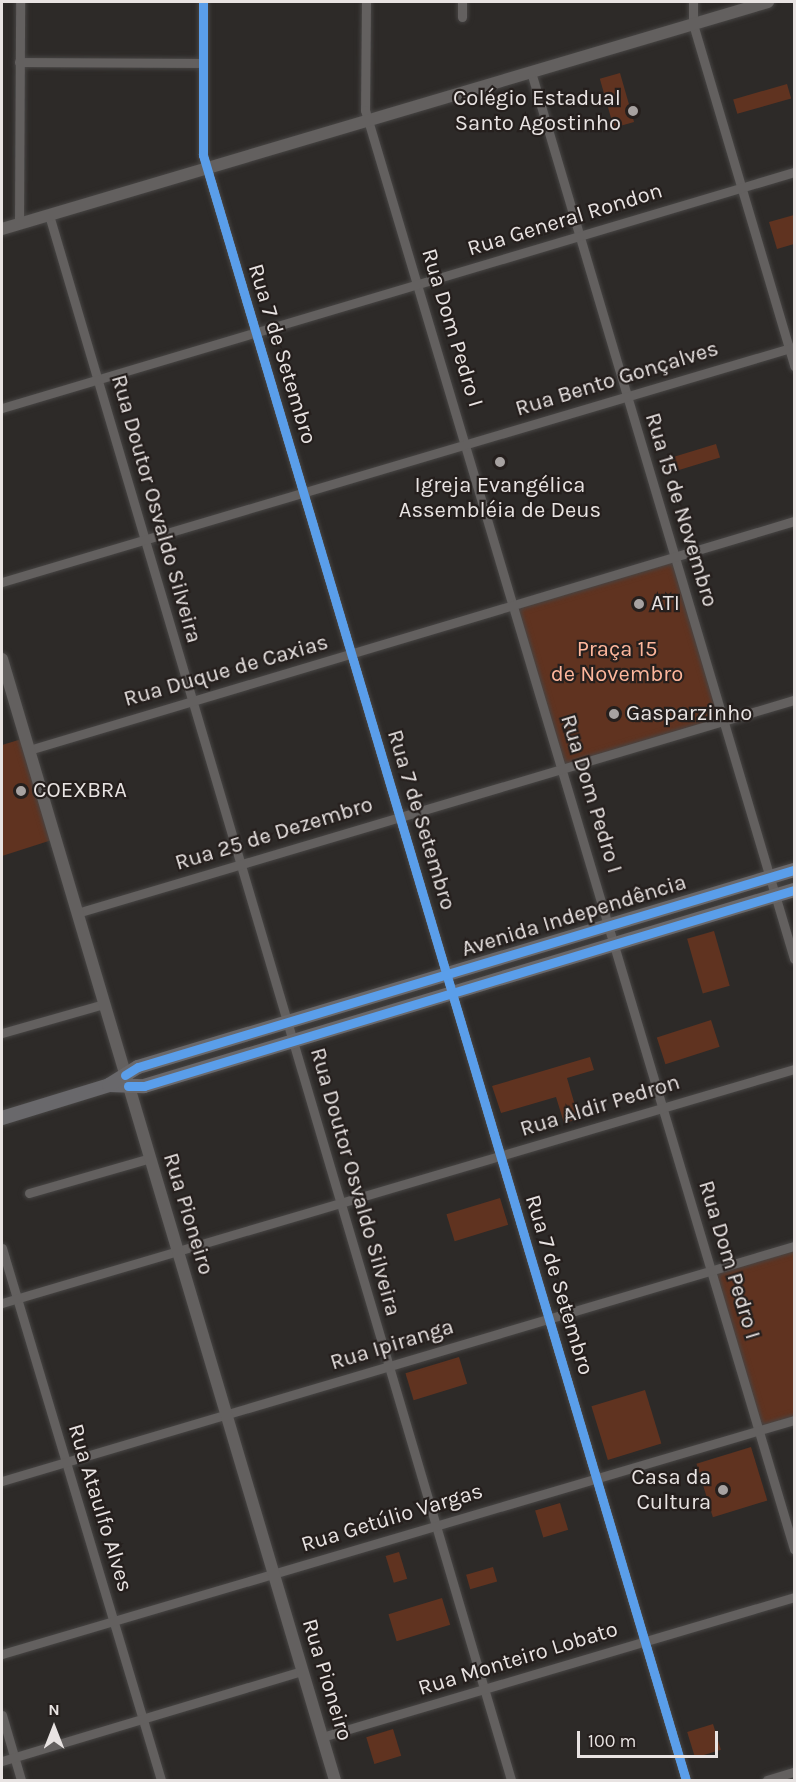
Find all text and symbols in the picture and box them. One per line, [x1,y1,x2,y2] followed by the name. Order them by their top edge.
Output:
[453,85,621,136] place label: Colégio Estadual Santo Agostinho
[626,104,640,118] marker: Colégio Estadual Santo Agostinho
[464,178,666,262] street label: Rua General Rondon
[415,246,489,410] street label: Rua Dom Pedro I
[242,261,322,447] street label: Rua 7 de Setembro
[512,336,722,422] street label: Rua Bento Gonçalves
[105,372,207,646] street label: Rua Doutor Osvaldo Silveira
[639,410,723,610] street label: Rua 15 de Novembro
[493,455,507,469] marker: Igreja Evangélica Assembléia de Deus
[399,472,601,524] place label: Igreja Evangélica Assembléia de Deus
[651,591,680,617] place label: ATI
[632,597,646,611] marker: ATI
[121,629,331,713] street label: Rua Duque de Caxias
[551,636,683,688] park label: Praça 15 de Novembro
[626,701,752,727] place label: Gasparzinho
[607,707,621,721] marker: Gasparzinho
[554,712,628,876] street label: Rua Dom Pedro I
[381,727,461,913] street label: Rua 7 de Setembro
[33,778,127,804] place label: COEXBRA
[14,784,28,798] marker: COEXBRA
[172,791,376,877] street label: Rua 25 de Dezembro
[458,869,690,963] street label: Avenida Independência
[304,1045,406,1319] street label: Rua Doutor Osvaldo Silveira
[517,1069,683,1143] street label: Rua Aldir Pedron
[157,1150,219,1278] street label: Rua Pioneiro
[692,1178,766,1342] street label: Rua Dom Pedro I
[519,1192,599,1378] street label: Rua 7 de Setembro
[327,1314,457,1376] street label: Rua Ipiranga
[62,1421,138,1595] street label: Rua Ataulfo Alves
[631,1464,711,1516] place label: Casa da Cultura
[298,1478,486,1558] street label: Rua Getúlio Vargas
[716,1483,730,1497] marker: Casa da Cultura
[296,1616,358,1744] street label: Rua Pioneiro
[415,1616,621,1702] street label: Rua Monteiro Lobato
[24,1698,84,1758] north arrow
[48,1700,60,1719] text: N
[580,1719,721,1757] scale bar
[588,1730,636,1752] text: 100 m

